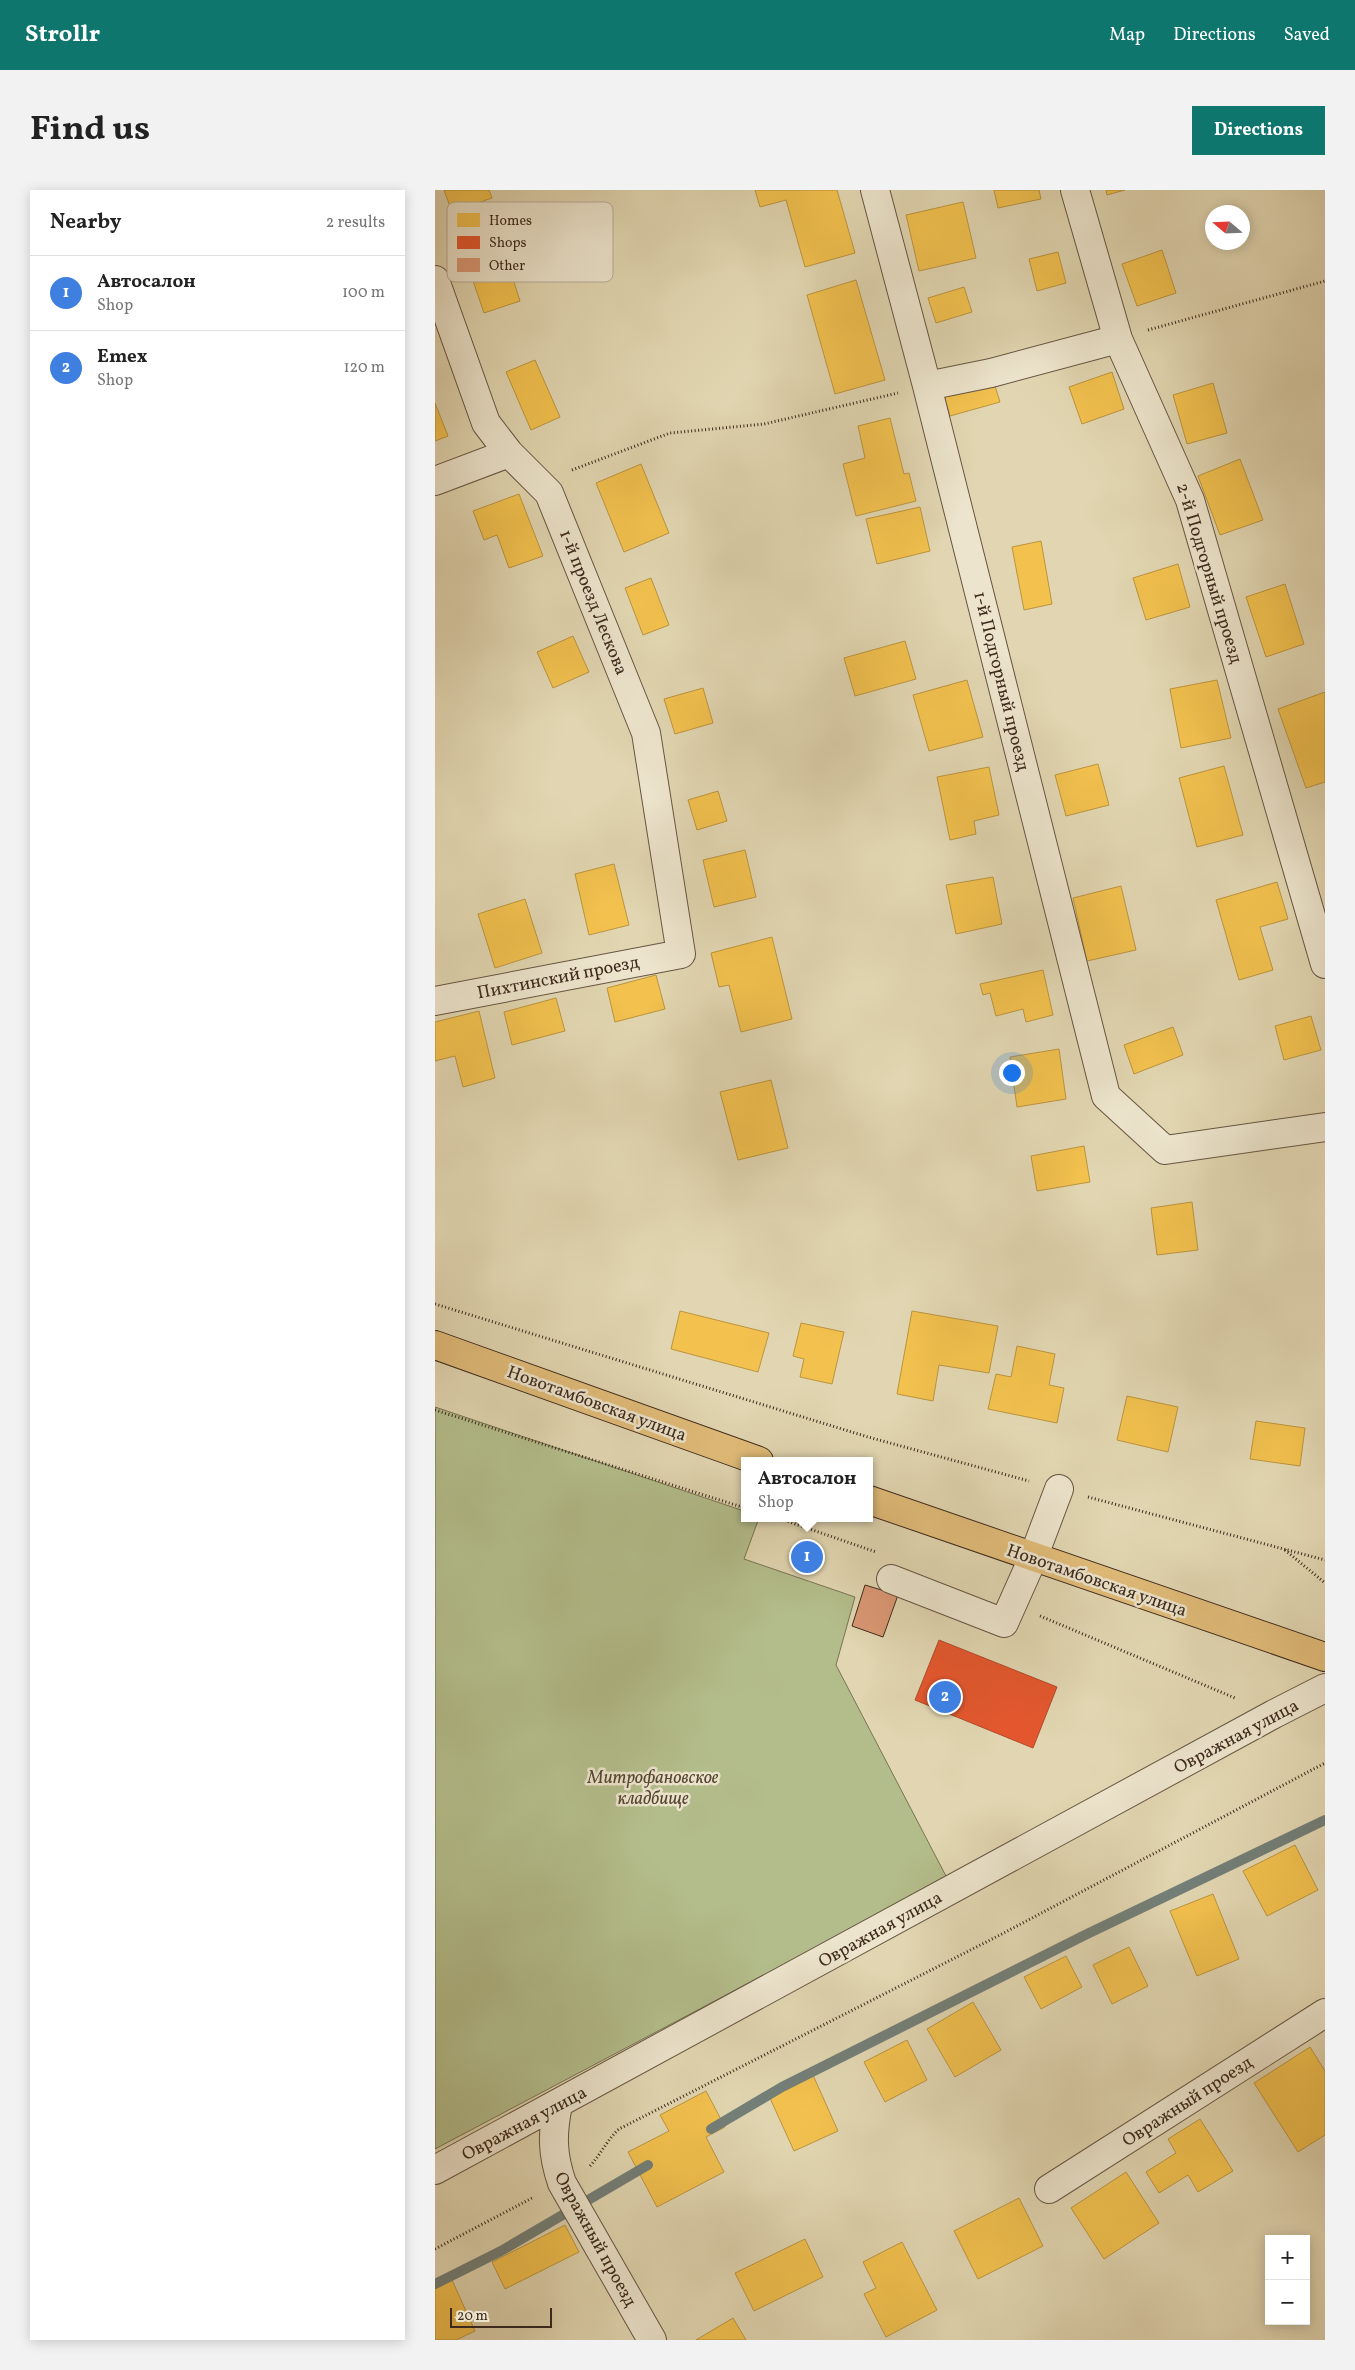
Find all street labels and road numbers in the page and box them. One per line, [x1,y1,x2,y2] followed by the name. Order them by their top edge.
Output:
[1169,480,1248,667] street label: 2-й Подгорный проезд
[552,526,633,679] street label: 1-й проезд Лескова
[966,589,1035,774] street label: 1-й Подгорный проезд
[475,950,642,1006] street label: Пихтинский проезд
[503,1360,690,1449] street label: Новотамбовская улица
[1003,1539,1190,1624] street label: Новотамбовская улица
[1170,1694,1304,1781] street label: Овражная улица
[814,1886,947,1975] street label: Овражная улица
[1118,2051,1258,2154] street label: Овражный проезд
[458,2081,592,2168] street label: Овражная улица
[547,2168,642,2312] street label: Овражный проезд

